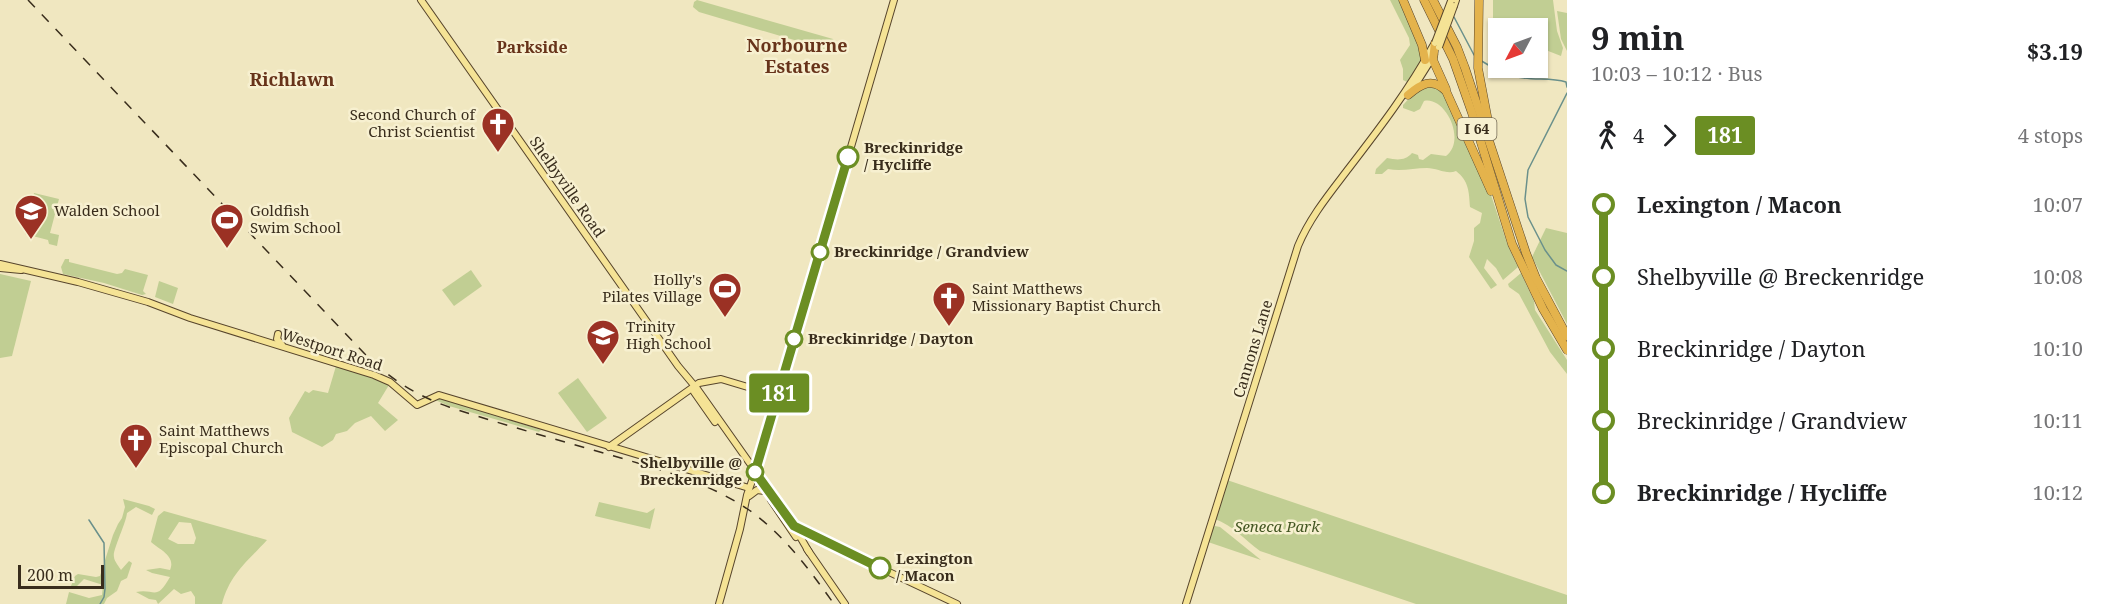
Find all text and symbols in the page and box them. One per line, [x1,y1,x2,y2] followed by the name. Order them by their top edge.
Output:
[1591,15,1684,60] text: 9 min
[1488,18,1548,78] north arrow
[1488,18,1548,78] map controls
[746,33,848,78] district label: Norbourne Estates
[496,36,568,58] district label: Parkside
[2027,36,2083,66] text: $3.19
[1591,60,1762,87] text: 10:03 – 10:12 · Bus
[249,67,335,91] district label: Richlawn
[350,104,476,141] place label: Second Church of Christ Scientist
[480,106,516,153] church icon: Second Church of Christ Scientist
[1458,118,1496,140] road number: I 64
[1591,119,1624,152] icon: walk
[1653,119,1686,152] icon: forward
[1707,121,1743,149] text: 181
[1633,122,1644,149] text: 4
[2018,122,2083,149] text: 4 stops
[526,132,610,241] street label: Shelbyville Road
[864,137,963,174] place label: Breckinridge / Hycliffe
[837,146,859,168] marker: Breckinridge / Hycliffe
[1637,189,1842,219] text: Lexington / Macon
[2033,191,2083,218] text: 10:07
[13,193,49,240] school or university icon: Walden School
[54,200,160,220] place label: Walden School
[250,200,341,237] place label: Goldfish Swim School
[209,202,245,249] sports icon: Goldfish Swim School
[834,241,1029,261] place label: Breckinridge / Grandview
[811,243,829,261] marker: Breckinridge / Grandview
[1637,261,1924,291] text: Shelbyville @ Breckenridge
[2033,263,2083,290] text: 10:08
[602,269,702,306] place label: Holly's Pilates Village
[707,271,743,318] sports icon: Holly's Pilates Village
[972,278,1162,315] place label: Saint Matthews Missionary Baptist Church
[931,280,967,327] church icon: Saint Matthews Missionary Baptist Church
[1228,297,1276,400] street label: Cannons Lane
[626,316,712,353] place label: Trinity High School
[585,318,621,365] school or university icon: Trinity High School
[279,323,385,375] street label: Westport Road
[808,328,973,348] place label: Breckinridge / Dayton
[785,330,803,348] marker: Breckinridge / Dayton
[1637,333,1866,363] text: Breckinridge / Dayton
[2033,335,2083,362] text: 10:10
[744,374,814,412] line badge: 181
[761,379,797,407] text: 181
[1637,405,1907,435] text: Breckinridge / Grandview
[2033,407,2083,434] text: 10:11
[159,420,284,457] place label: Saint Matthews Episcopal Church
[118,422,154,469] church icon: Saint Matthews Episcopal Church
[640,452,742,489] place label: Shelbyville @ Breckenridge
[746,463,764,481] marker: Shelbyville @ Breckenridge
[1637,477,1887,507] text: Breckinridge / Hycliffe
[2033,479,2083,506] text: 10:12
[1234,516,1320,536] park label: Seneca Park
[896,548,973,585] place label: Lexington / Macon
[869,557,891,579] marker: Lexington / Macon
[18,562,104,590] scale bar
[27,564,73,586] text: 200 m

